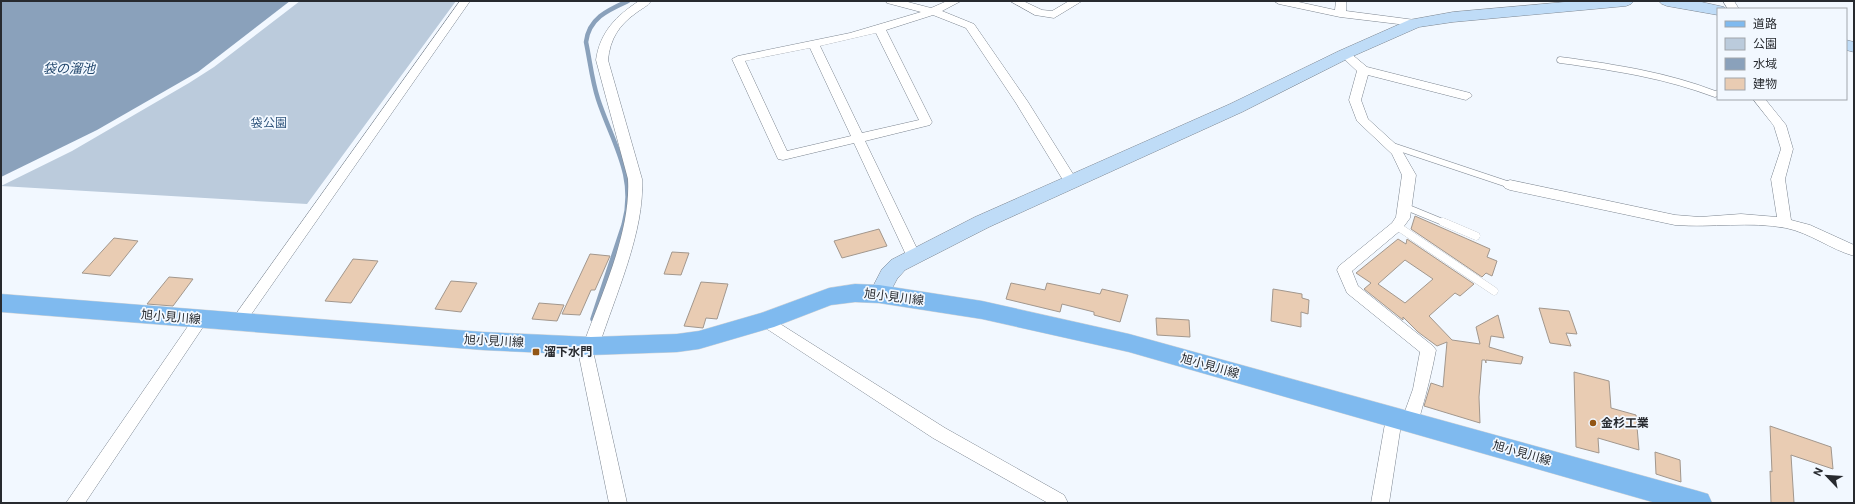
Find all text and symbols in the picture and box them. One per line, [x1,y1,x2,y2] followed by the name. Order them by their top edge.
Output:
[1717,8,1847,100] legend
[1753,17,1777,31] text: 道路
[1753,37,1777,51] text: 公園
[1753,57,1777,71] text: 水域
[43,61,97,76] water label: 袋の溜池
[1753,77,1777,91] text: 建物
[250,116,287,130] park label: 袋公園
[863,286,925,308] street label: 旭小見川線
[140,307,202,327] street label: 旭小見川線
[464,332,524,350] street label: 旭小見川線
[544,345,592,359] place label: 溜下水門
[531,347,541,357] marker: 溜下水門
[1179,351,1241,381] street label: 旭小見川線
[1601,416,1649,430] place label: 金杉工業
[1588,418,1598,428] marker: 金杉工業
[1491,438,1553,468] street label: 旭小見川線
[1807,456,1847,496] north arrow
[1811,466,1826,478] text: N

